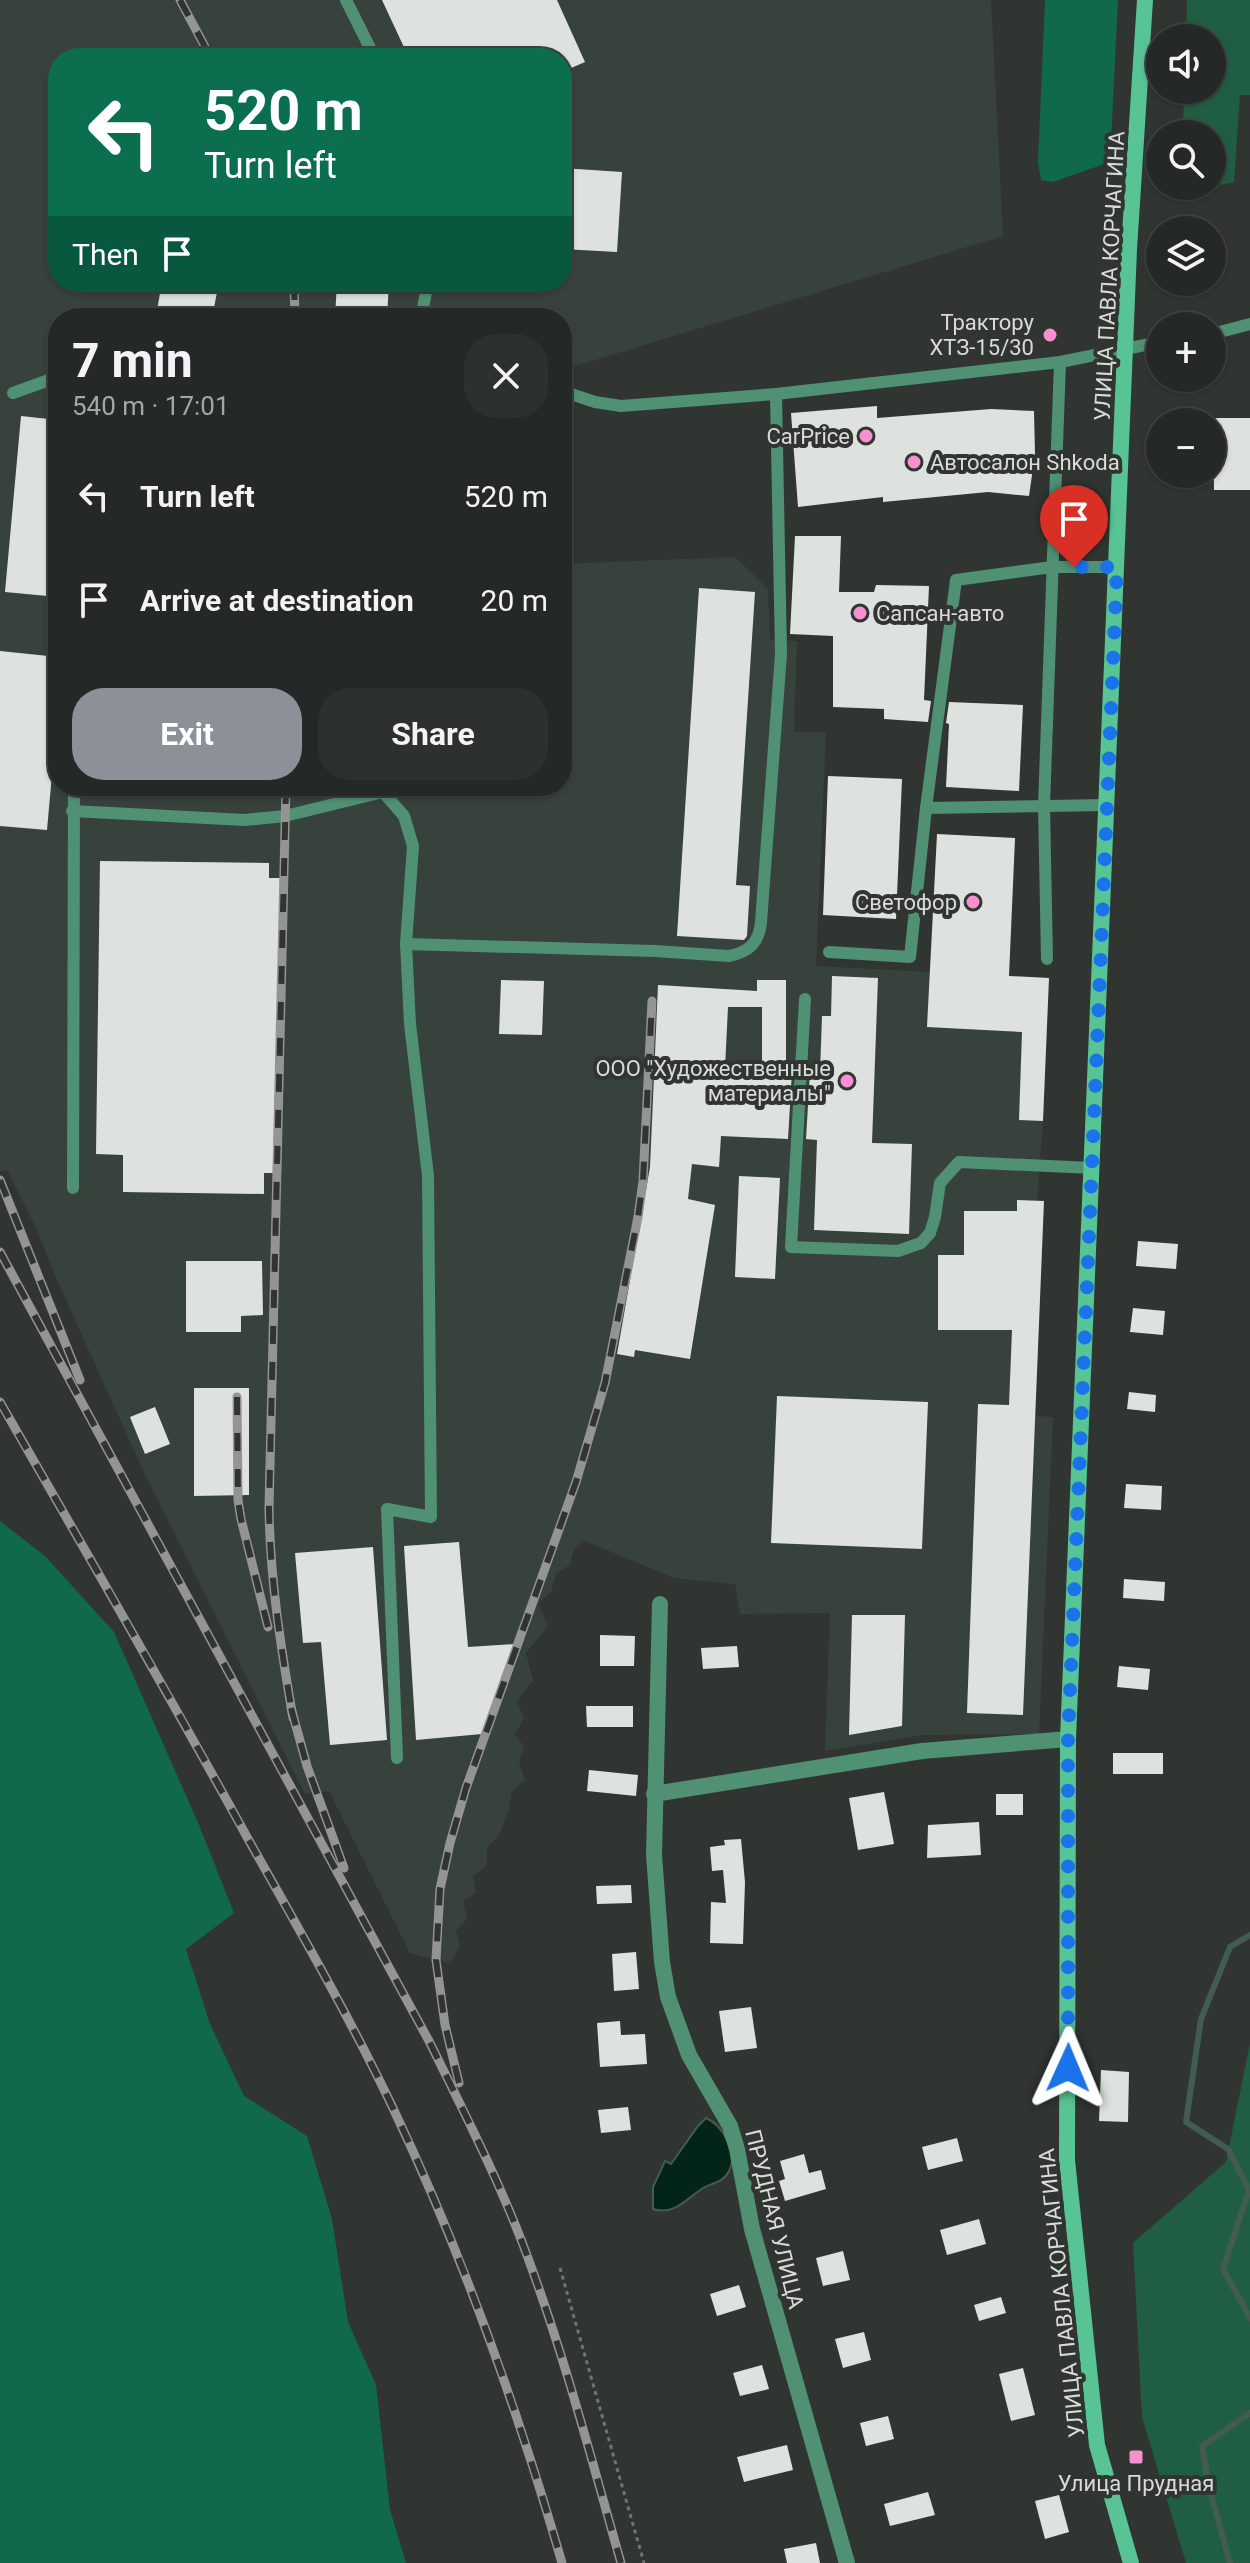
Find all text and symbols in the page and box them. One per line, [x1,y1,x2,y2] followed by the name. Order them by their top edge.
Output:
[1146,24,1226,488] map controls
[1146,24,1226,104] button: sound
[204,78,363,144] text: 520 m
[72,80,176,184] icon: left
[1146,120,1226,200] button: search
[1089,130,1130,422] street label: УЛИЦА ПАВЛА КОРЧАГИНА
[204,145,337,187] text: Turn left
[1146,216,1226,296] button: layers
[155,232,199,276] icon: arrive
[72,237,139,272] text: Then
[929,310,1035,360] place label: Трактору ХТЗ-15/30
[1146,312,1226,392] button: +
[1041,326,1059,344] marker: Трактору ХТЗ-15/30
[72,332,193,389] text: 7 min
[464,334,548,418] button: close
[72,391,230,421] text: 540 m · 17:01
[1146,408,1226,488] button: −
[766,424,850,449] place label: CarPrice
[857,427,875,445] marker: CarPrice
[930,450,1120,475] place label: Автосалон Shkoda
[905,453,923,471] marker: Автосалон Shkoda
[72,474,116,518] icon: left
[140,479,255,514] text: Turn left
[464,479,548,514] text: 520 m
[1040,485,1108,567] pin
[1052,497,1096,541] icon: arrive
[72,578,116,622] icon: arrive
[140,583,414,618] text: Arrive at destination
[481,583,548,618] text: 20 m
[876,601,1004,626] place label: Сапсан-авто
[851,604,869,622] marker: Сапсан-авто
[72,688,302,780] button: Exit
[318,688,548,780] button: Share
[855,890,957,915] place label: Светофор
[964,893,982,911] marker: Светофор
[595,1056,831,1106] place label: ООО "Художественные материалы"
[838,1072,856,1090] marker: ООО "Художественные материалы"
[1026,2026,1110,2110] position arrow
[740,2127,809,2312] street label: ПРУДНАЯ УЛИЦА
[1034,2147,1089,2439] street label: УЛИЦА ПАВЛА КОРЧАГИНА
[1127,2448,1145,2466] marker: Улица Прудная
[1058,2471,1214,2496] place label: Улица Прудная

